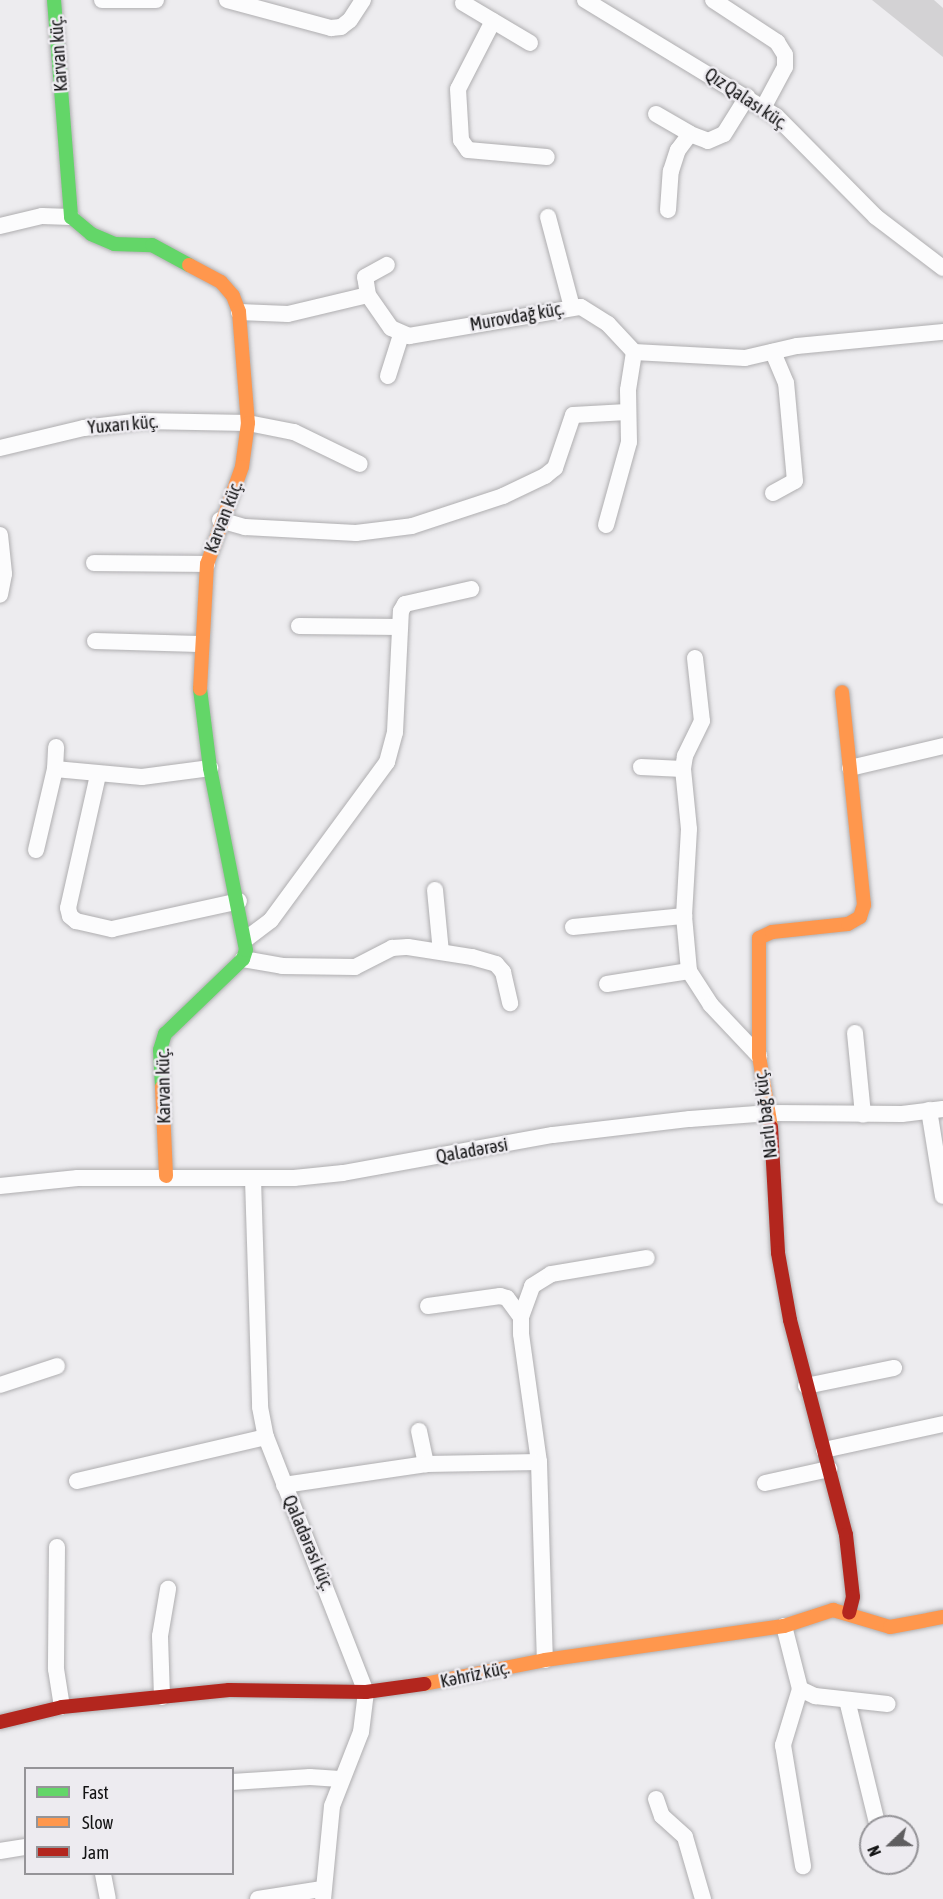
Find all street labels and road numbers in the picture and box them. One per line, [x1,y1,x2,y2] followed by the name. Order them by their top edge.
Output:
[46,16,72,92] street label: Karvan küç.
[701,63,791,135] street label: Qız Qalası küç.
[468,298,566,336] street label: Murovdağ küç.
[87,411,159,439] street label: Yuxarı küç.
[200,478,248,556] street label: Karvan küç.
[153,1048,175,1124] street label: Karvan küç.
[750,1068,782,1160] street label: Narlı bağ küç.
[434,1134,510,1168] street label: Qaladərəsi
[278,1492,338,1594] street label: Qaladərəsi küç.
[438,1657,512,1693] street label: Kəhriz küç.

